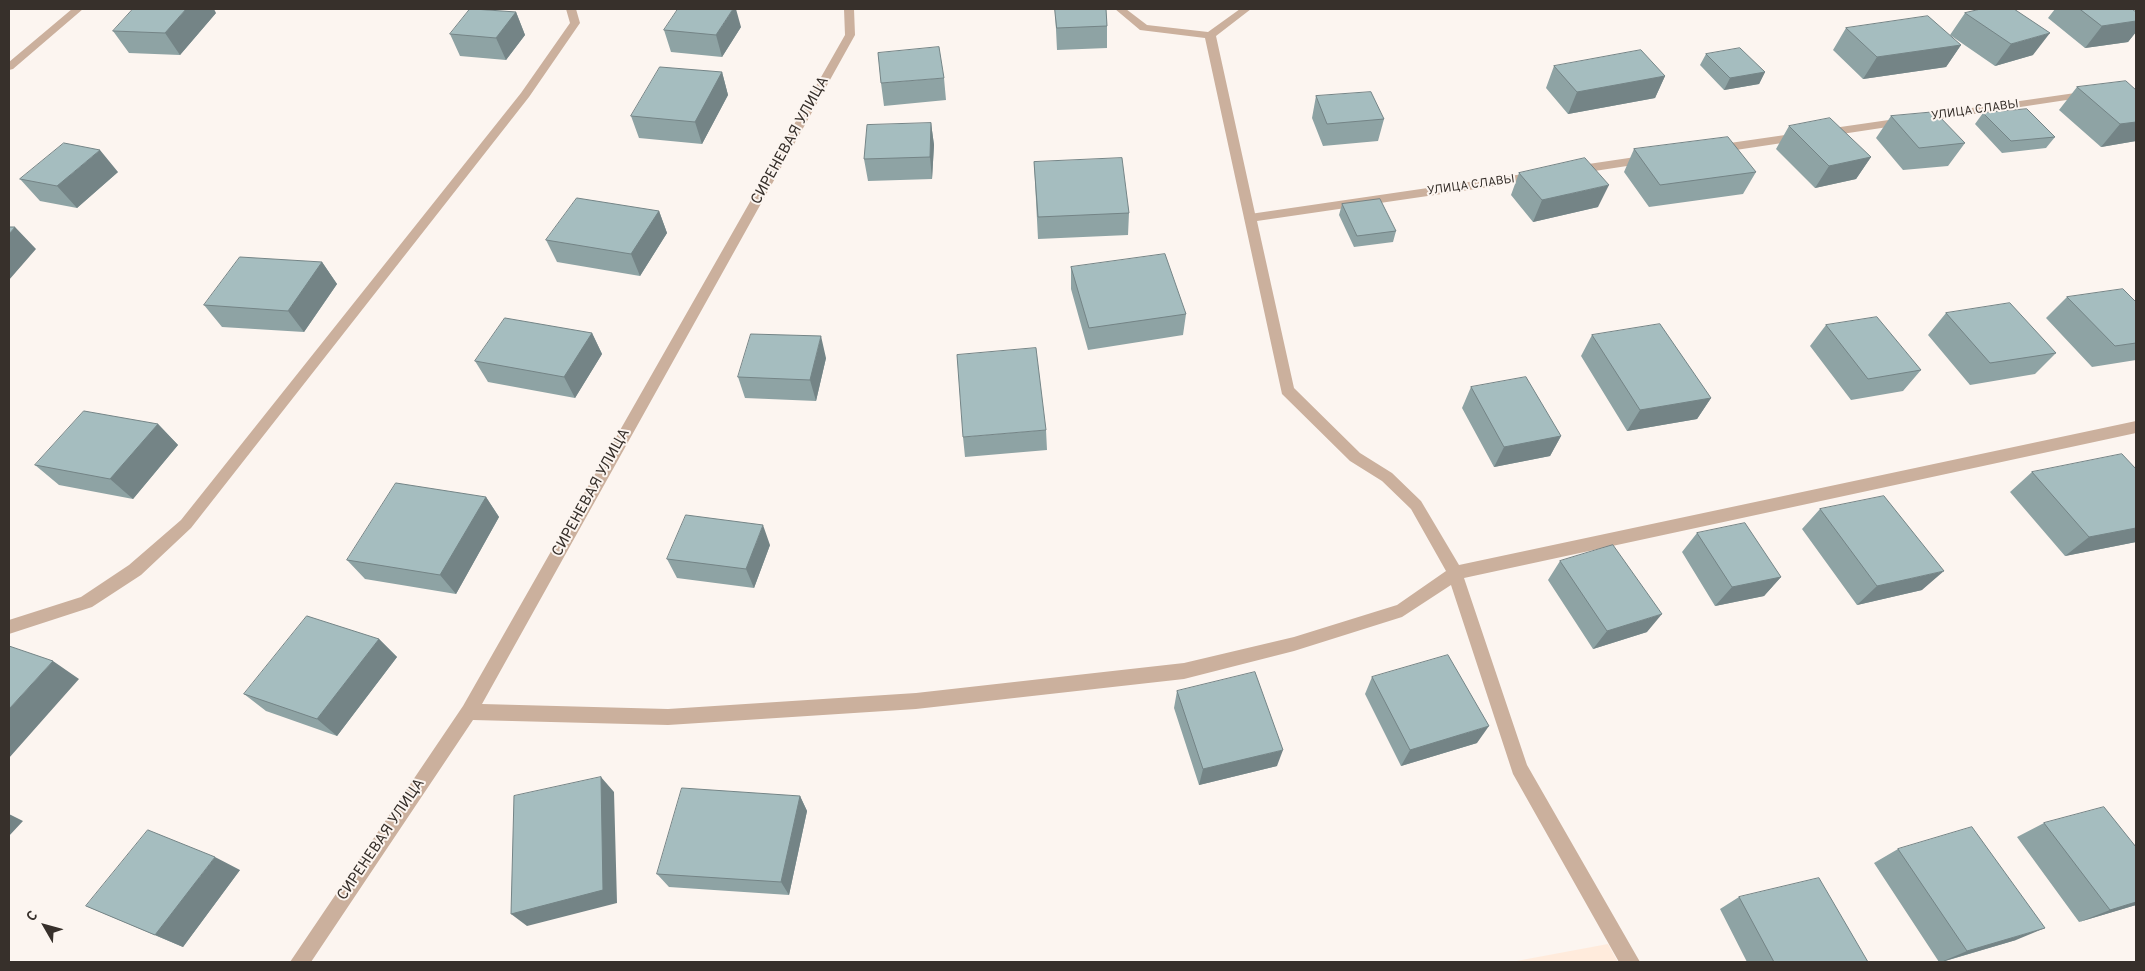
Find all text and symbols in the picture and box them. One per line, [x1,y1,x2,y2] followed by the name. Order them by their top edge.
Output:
[748,74,834,208] street label: СИРЕНЕВАЯ УЛИЦА
[1930,98,2020,124] street label: УЛИЦА СЛАВЫ
[1426,173,1516,199] street label: УЛИЦА СЛАВЫ
[549,426,635,560] street label: СИРЕНЕВАЯ УЛИЦА
[334,776,430,904] street label: СИРЕНЕВАЯ УЛИЦА
[20,901,70,951] north arrow
[23,908,42,925] text: С

